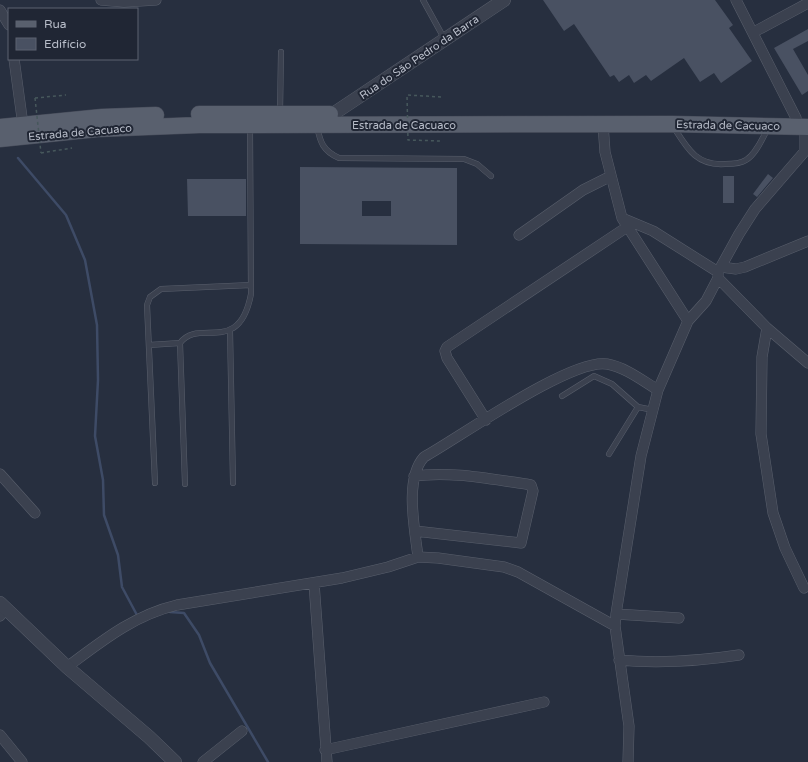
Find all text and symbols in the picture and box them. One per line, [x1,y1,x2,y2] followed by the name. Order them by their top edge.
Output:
[8,8,138,60] legend
[357,13,481,102] street label: Rua do São Pedro da Barra
[44,17,67,31] text: Rua
[44,37,86,51] text: Edifício
[676,118,780,133] street label: Estrada de Cacuaco
[352,119,456,132] street label: Estrada de Cacuaco
[28,121,133,144] street label: Estrada de Cacuaco

